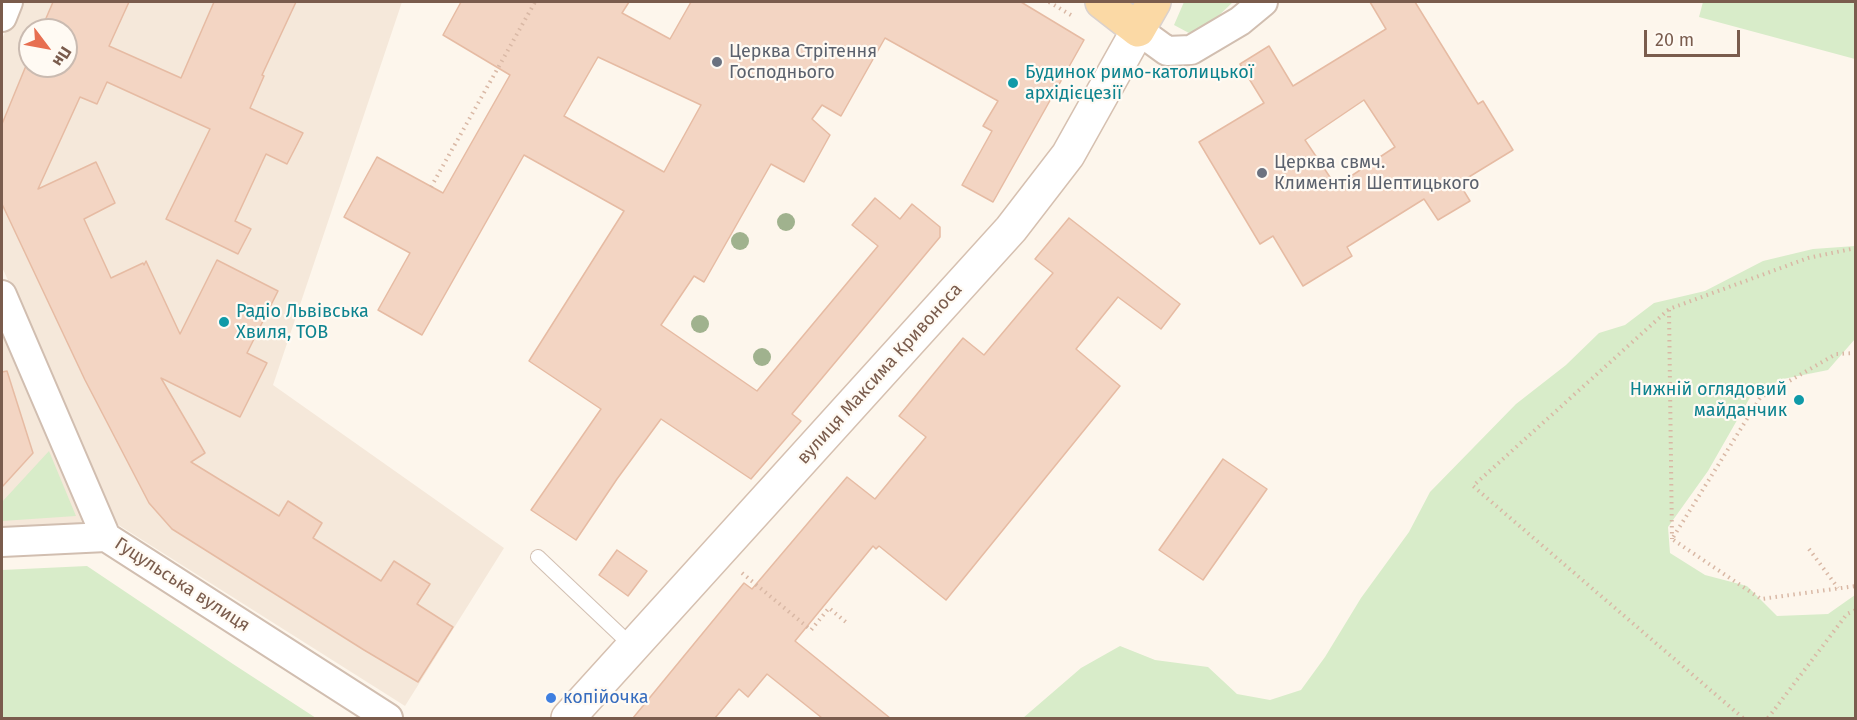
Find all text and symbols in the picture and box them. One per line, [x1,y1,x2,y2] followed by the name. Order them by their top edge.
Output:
[18,18,78,78] north arrow
[1647,18,1743,56] scale bar
[1655,29,1694,51] text: 20 m
[729,41,877,84] place label: Церква Стрітення Господнього
[49,43,75,70] text: Пн
[710,55,724,69] marker: Церква Стрітення Господнього
[1025,62,1254,104] place label: Будинок римо-католицької архідієцезії
[1006,76,1020,90] marker: Будинок римо-католицької архідієцезії
[1274,152,1480,195] place label: Церква свмч. Климентія Шептицького
[1255,166,1269,180] marker: Церква свмч. Климентія Шептицького
[793,279,967,469] street label: вулиця Максима Кривоноса
[236,301,369,344] place label: Радіо Львівська Хвиля, ТОВ
[217,315,231,329] marker: Радіо Львівська Хвиля, ТОВ
[1630,379,1787,422] place label: Нижній оглядовий майданчик
[1792,393,1806,407] marker: Нижній оглядовий майданчик
[110,533,254,637] street label: Гуцульська вулиця
[563,687,648,709] place label: копійочка
[544,691,558,705] marker: копійочка

